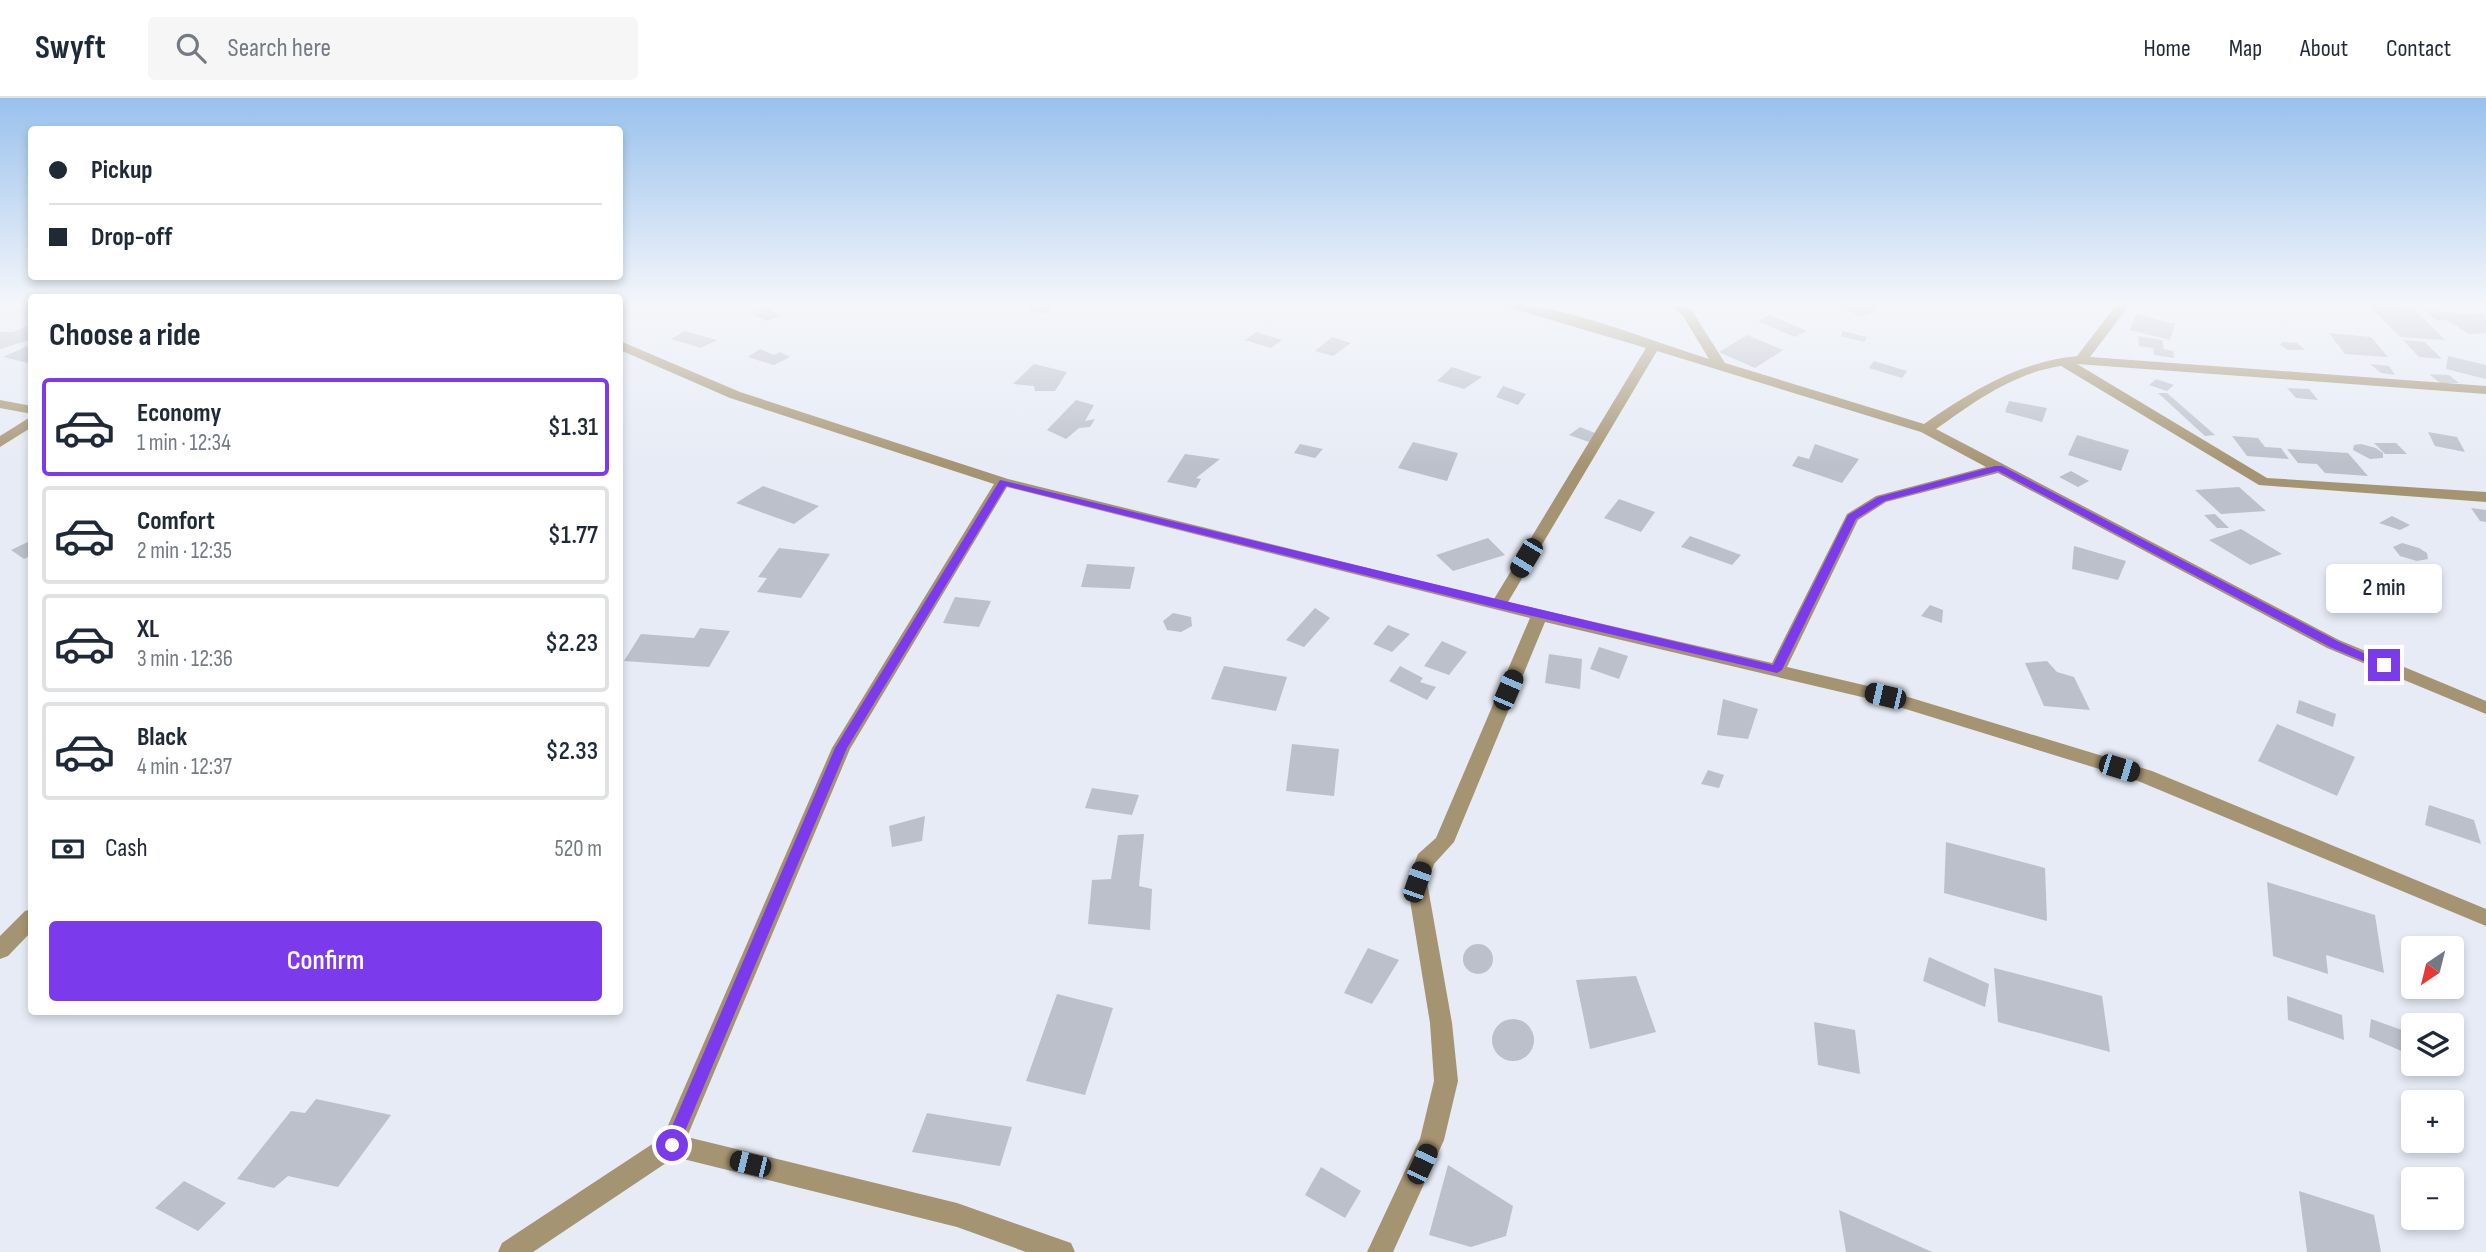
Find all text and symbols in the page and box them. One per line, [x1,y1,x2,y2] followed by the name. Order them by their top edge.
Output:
[148,17,638,80] search box
[35,28,106,68] text: Swyft
[172,29,210,67] icon: search
[228,33,331,64] text: Search here
[2143,34,2191,63] text: Home
[2229,34,2262,63] text: Map
[2300,34,2348,63] text: About
[2386,34,2451,63] text: Contact
[91,155,153,186] text: Pickup
[91,222,172,253] text: Drop-off
[49,316,201,355] text: Choose a ride
[53,396,116,459] icon: car
[137,398,221,429] text: Economy
[548,412,598,443] text: $1.31
[137,429,231,457] text: 1 min · 12:34
[53,504,116,567] icon: car
[137,506,215,537] text: Comfort
[548,520,598,551] text: $1.77
[1507,535,1546,581] car
[137,537,232,565] text: 2 min · 12:35
[2326,564,2442,612] callout: 2 min
[2362,574,2406,602] text: 2 min
[53,612,116,675] icon: car
[137,614,159,645] text: XL
[545,628,598,659] text: $2.23
[137,645,233,673] text: 3 min · 12:36
[2368,649,2400,681] route end
[1491,667,1526,713] car
[1863,681,1908,711] car
[53,720,116,783] icon: car
[137,722,187,753] text: Black
[546,736,598,767] text: $2.33
[2096,752,2143,784] car
[137,753,232,781] text: 4 min · 12:37
[49,830,87,868] icon: cash
[105,833,148,864] text: Cash
[555,835,602,863] text: 520 m
[1401,859,1434,905] car
[49,921,602,1001] button: Confirm
[2401,936,2464,999] north arrow
[2401,936,2464,1230] map controls
[2401,1013,2464,1076] button: layers
[2401,1090,2464,1153] button: +
[656,1129,688,1161] route start
[1404,1141,1441,1187] car
[728,1149,773,1179] car
[2401,1167,2464,1230] button: −

